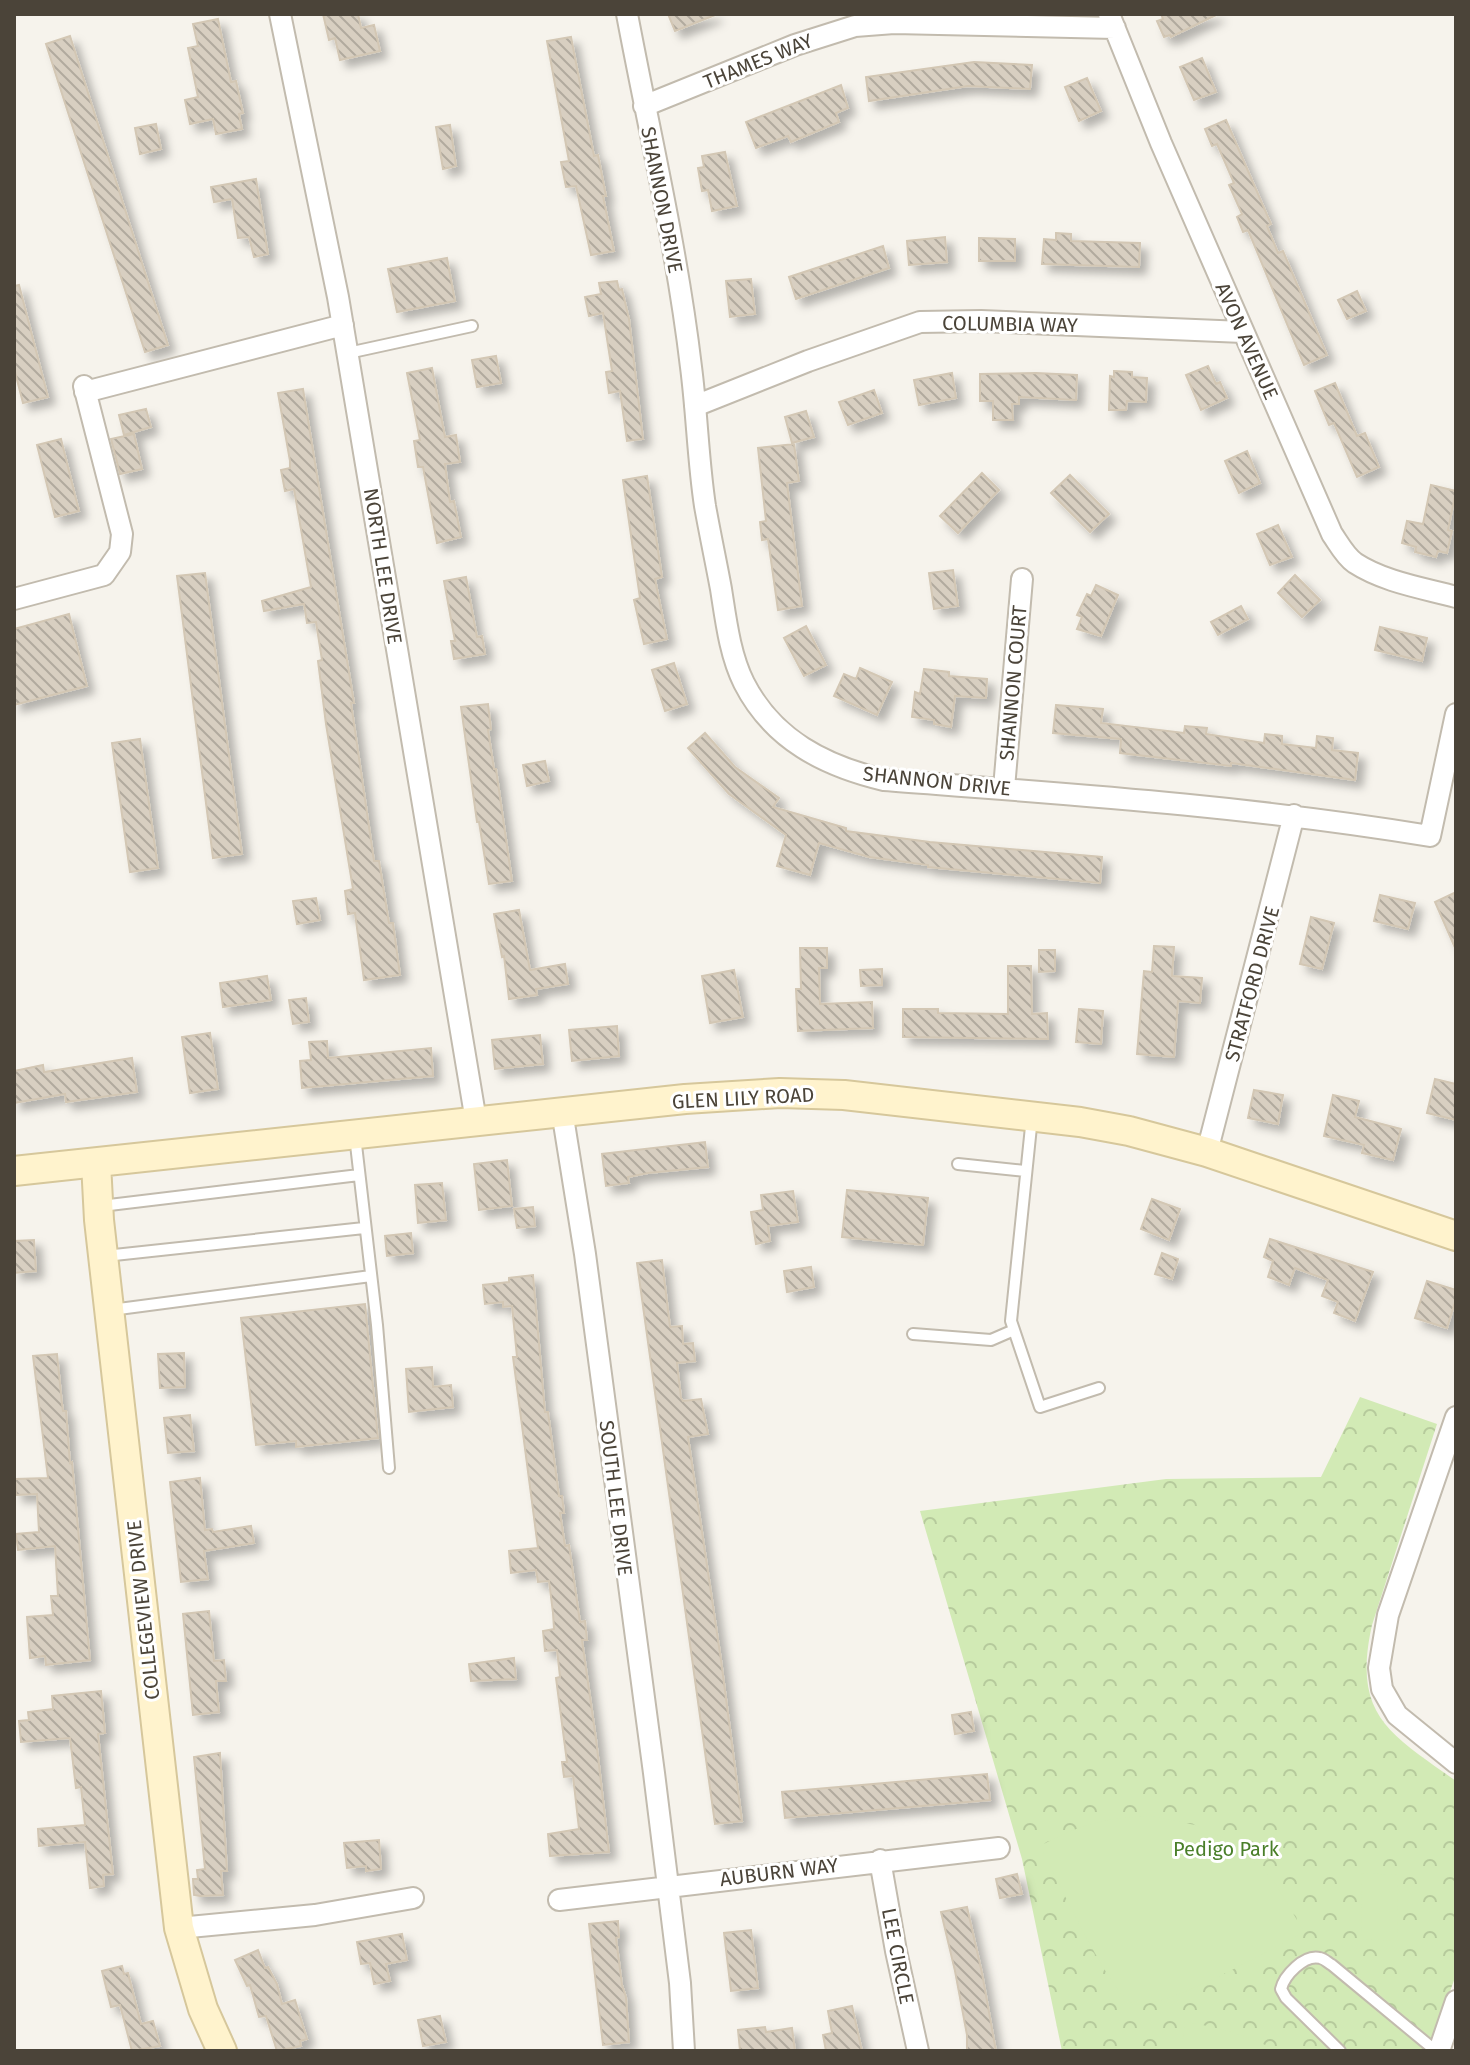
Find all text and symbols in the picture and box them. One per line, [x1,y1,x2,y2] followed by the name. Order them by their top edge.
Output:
[700,28,816,94] street label: THAMES WAY
[636,125,688,275] street label: SHANNON DRIVE
[1210,279,1284,403] street label: AVON AVENUE
[942,311,1078,337] street label: COLUMBIA WAY
[359,486,407,646] street label: NORTH LEE DRIVE
[994,604,1032,762] street label: SHANNON COURT
[862,761,1012,801] street label: SHANNON DRIVE
[1220,904,1284,1064] street label: STRATFORD DRIVE
[671,1082,815,1114] street label: GLEN LILY ROAD
[595,1419,637,1577] street label: SOUTH LEE DRIVE
[122,1519,164,1701] street label: COLLEGEVIEW DRIVE
[1173,1837,1280,1861] park label: Pedigo Park
[718,1853,840,1891] street label: AUBURN WAY
[877,1906,919,2006] street label: LEE CIRCLE

